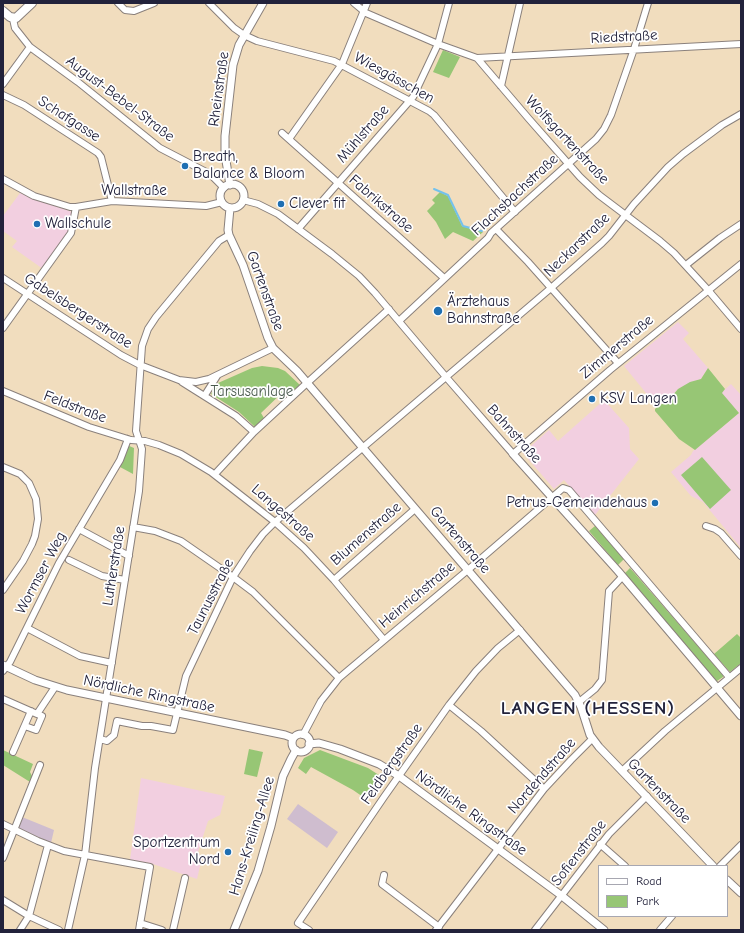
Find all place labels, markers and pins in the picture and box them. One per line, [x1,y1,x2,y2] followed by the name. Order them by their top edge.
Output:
[193,148,305,183] place label: Breath, Balance & Bloom
[180,161,190,171] marker: Breath, Balance & Bloom
[289,195,345,213] place label: Clever fit
[276,199,286,209] marker: Clever fit
[45,215,111,233] place label: Wallschule
[32,219,42,229] marker: Wallschule
[447,293,520,328] place label: Ärztehaus Bahnstraße
[432,305,444,317] marker: Ärztehaus Bahnstraße
[600,390,677,408] place label: KSV Langen
[587,394,597,404] marker: KSV Langen
[507,494,647,512] place label: Petrus-Gemeindehaus
[650,498,660,508] marker: Petrus-Gemeindehaus
[133,834,220,869] place label: Sportzentrum Nord
[223,847,233,857] marker: Sportzentrum Nord

